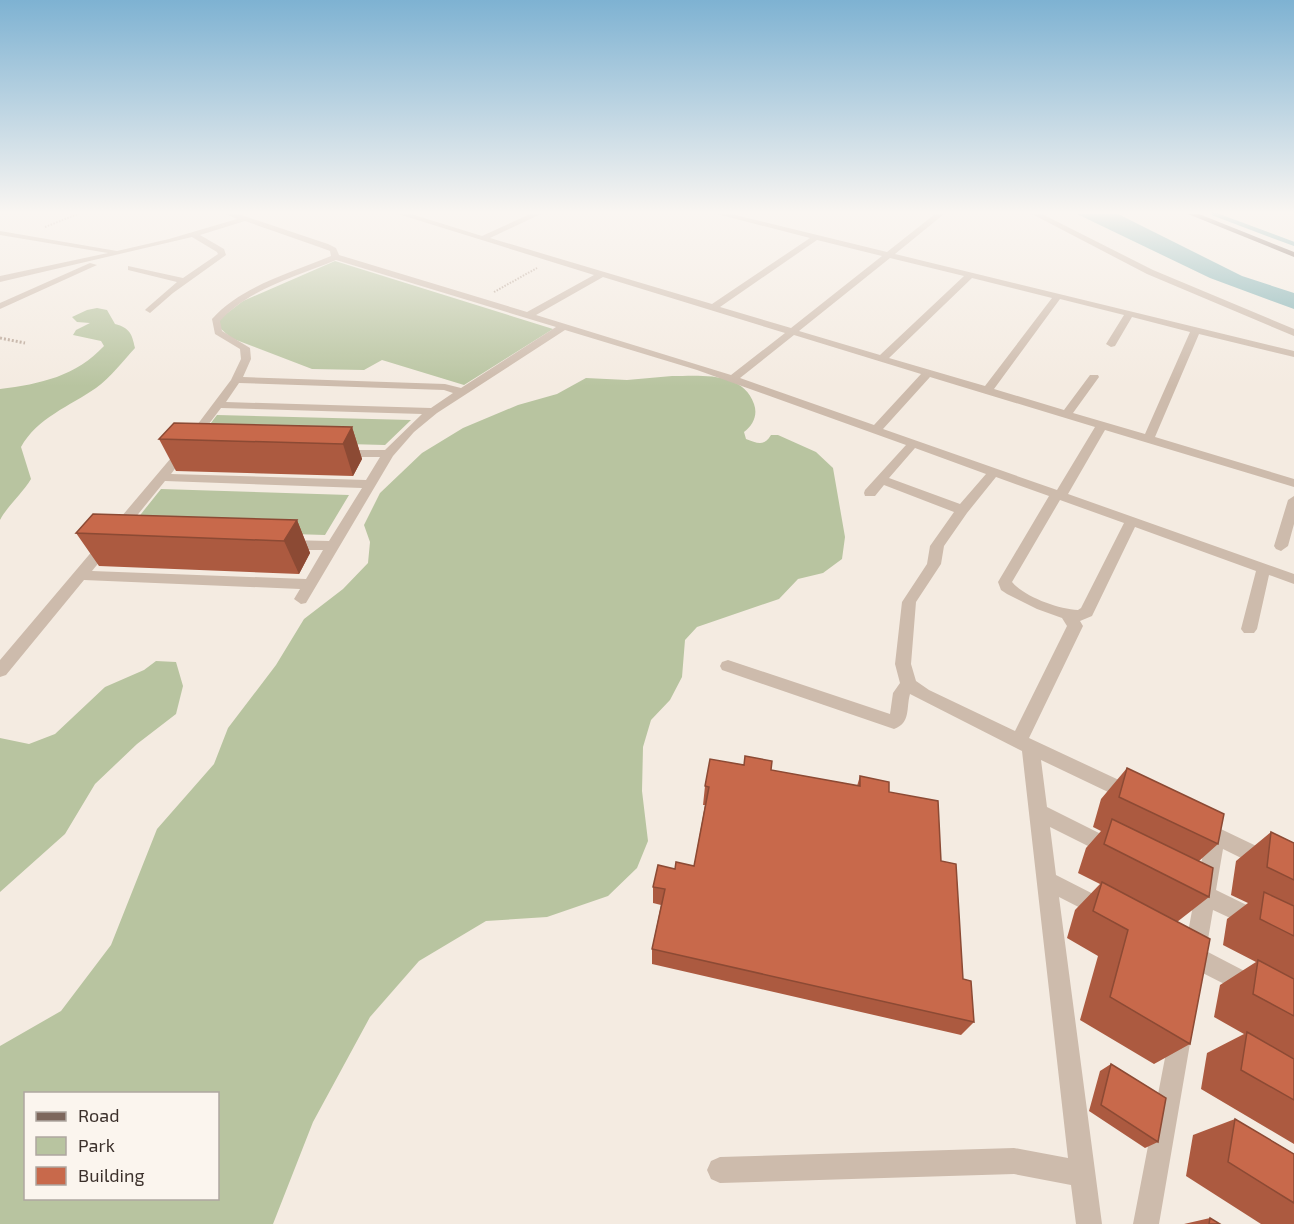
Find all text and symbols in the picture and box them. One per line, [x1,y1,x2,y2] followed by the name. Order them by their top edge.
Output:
[24,1092,219,1200] legend
[78,1104,119,1126] text: Road
[78,1134,115,1156] text: Park
[78,1164,145,1186] text: Building

